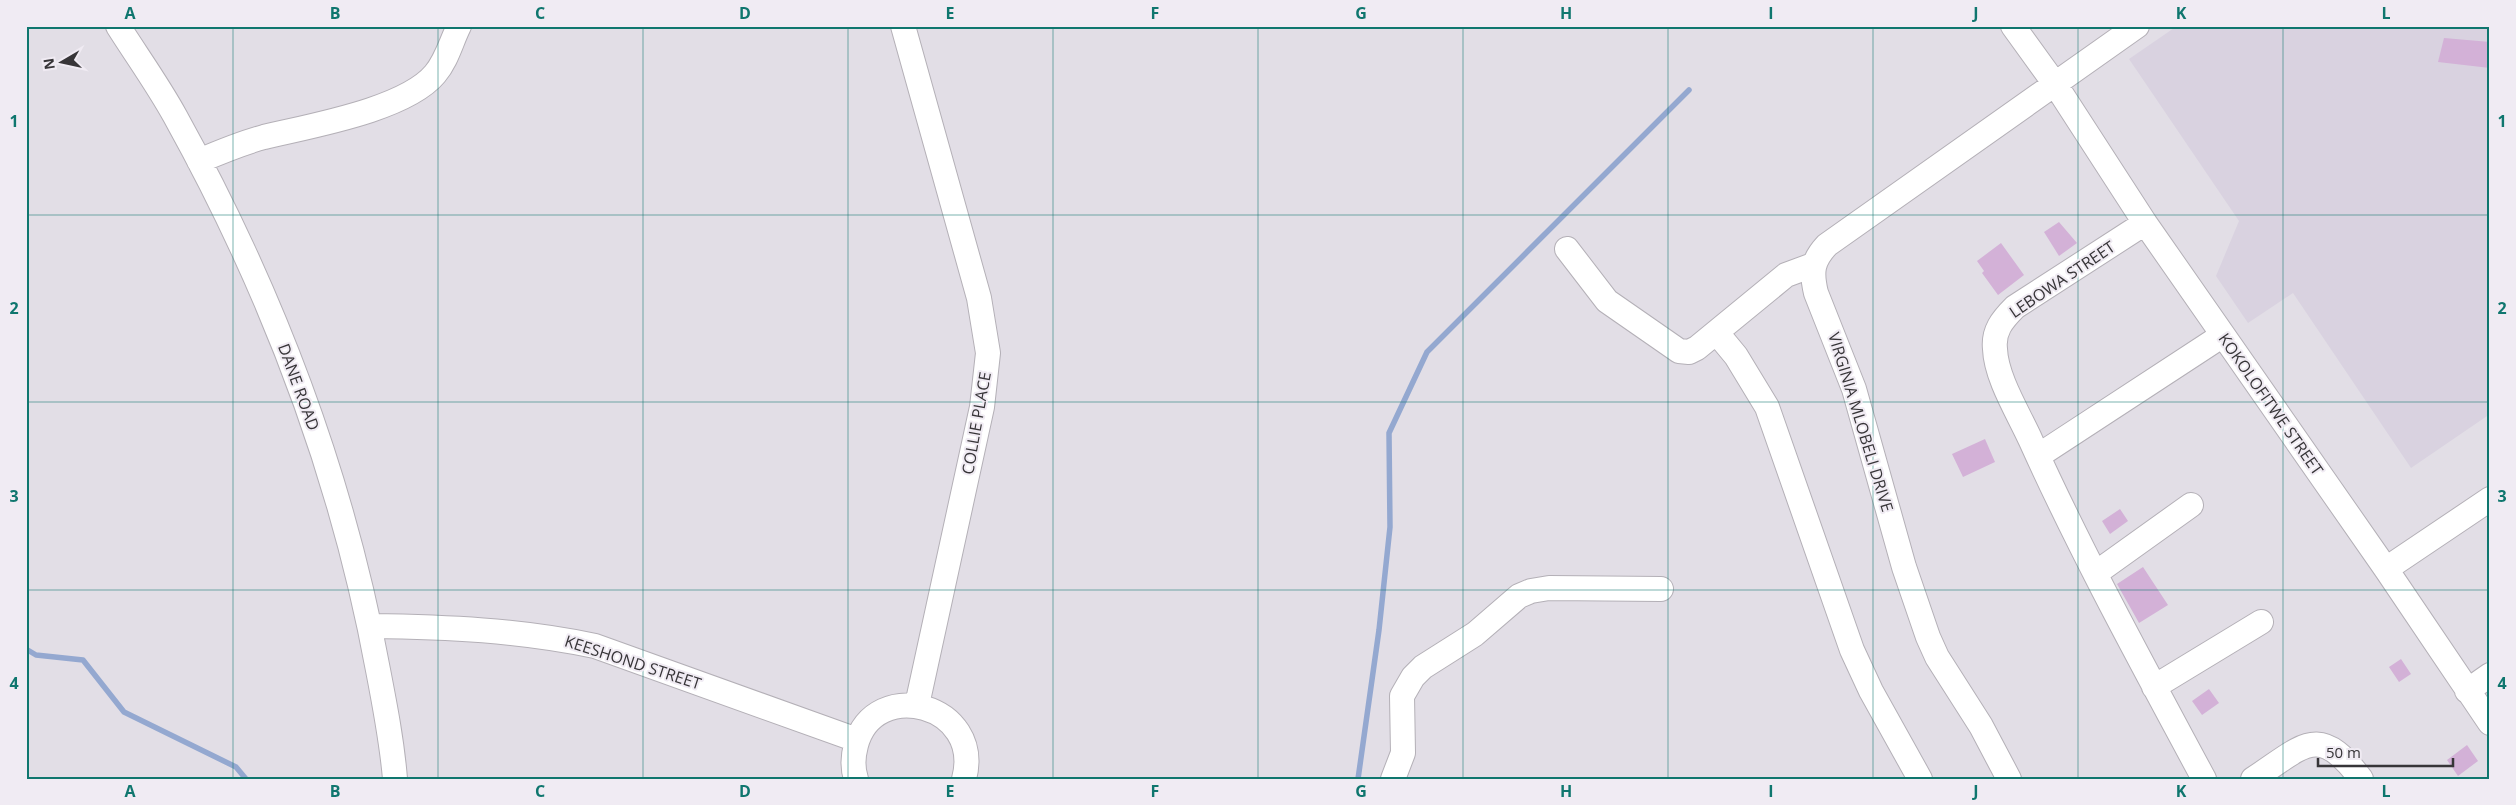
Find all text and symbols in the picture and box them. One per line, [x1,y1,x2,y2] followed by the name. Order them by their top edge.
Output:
[124,2,136,24] text: A
[330,2,340,24] text: B
[535,2,545,24] text: C
[739,2,751,24] text: D
[946,2,955,24] text: E
[1151,2,1159,24] text: F
[1355,2,1367,24] text: G
[1560,2,1572,24] text: H
[1768,2,1774,24] text: I
[1971,2,1979,24] text: J
[2176,2,2187,24] text: K
[2381,2,2391,24] text: L
[38,38,88,88] north arrow
[38,57,59,71] text: N
[9,110,19,132] text: 1
[2497,110,2507,132] text: 1
[2005,235,2119,323] street label: LEBOWA STREET
[9,297,19,319] text: 2
[2497,297,2507,319] text: 2
[2214,329,2328,480] street label: KOKOLOFITWE STREET
[1823,330,1899,514] street label: VIRGINIA MLOBELI DRIVE
[273,341,325,433] street label: DANE ROAD
[956,370,996,476] street label: COLLIE PLACE
[9,485,19,507] text: 3
[2497,485,2507,507] text: 3
[562,630,704,695] street label: KEESHOND STREET
[9,672,19,694] text: 4
[2497,672,2507,694] text: 4
[2318,735,2454,767] scale bar
[2326,742,2361,762] text: 50 m
[124,780,136,802] text: A
[330,780,340,802] text: B
[535,780,545,802] text: C
[739,780,751,802] text: D
[946,780,955,802] text: E
[1151,780,1159,802] text: F
[1355,780,1367,802] text: G
[1560,780,1572,802] text: H
[1768,780,1774,802] text: I
[1971,780,1979,802] text: J
[2176,780,2187,802] text: K
[2381,780,2391,802] text: L

